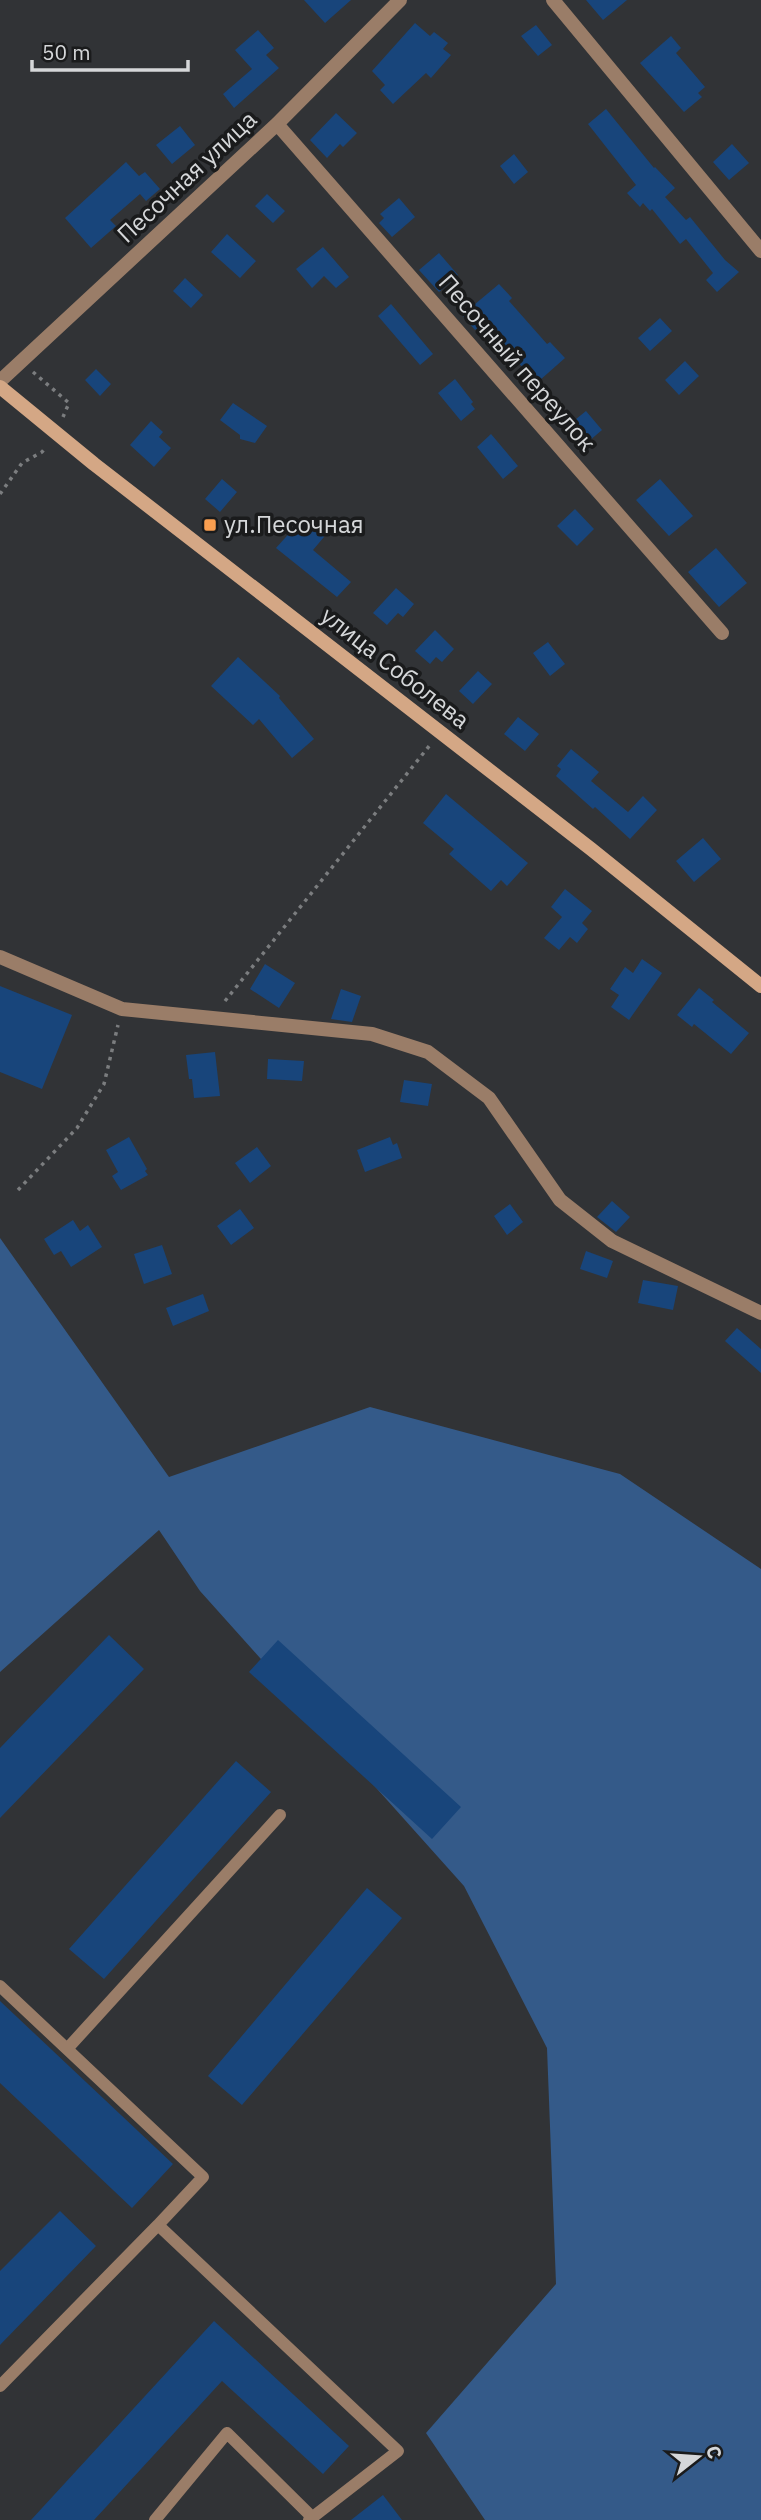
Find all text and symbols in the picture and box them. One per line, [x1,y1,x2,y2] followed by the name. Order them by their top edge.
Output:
[32,28,187,72] scale bar
[42,38,91,66] text: 50 m
[110,103,263,249] street label: Песочная улица
[432,267,604,458] street label: Песочный переулок
[224,508,364,540] place label: ул.Песочная
[202,517,218,533] marker: ул.Песочная
[315,599,477,735] street label: улица Соболева
[663,2422,733,2492] north arrow
[701,2443,728,2461] text: С

